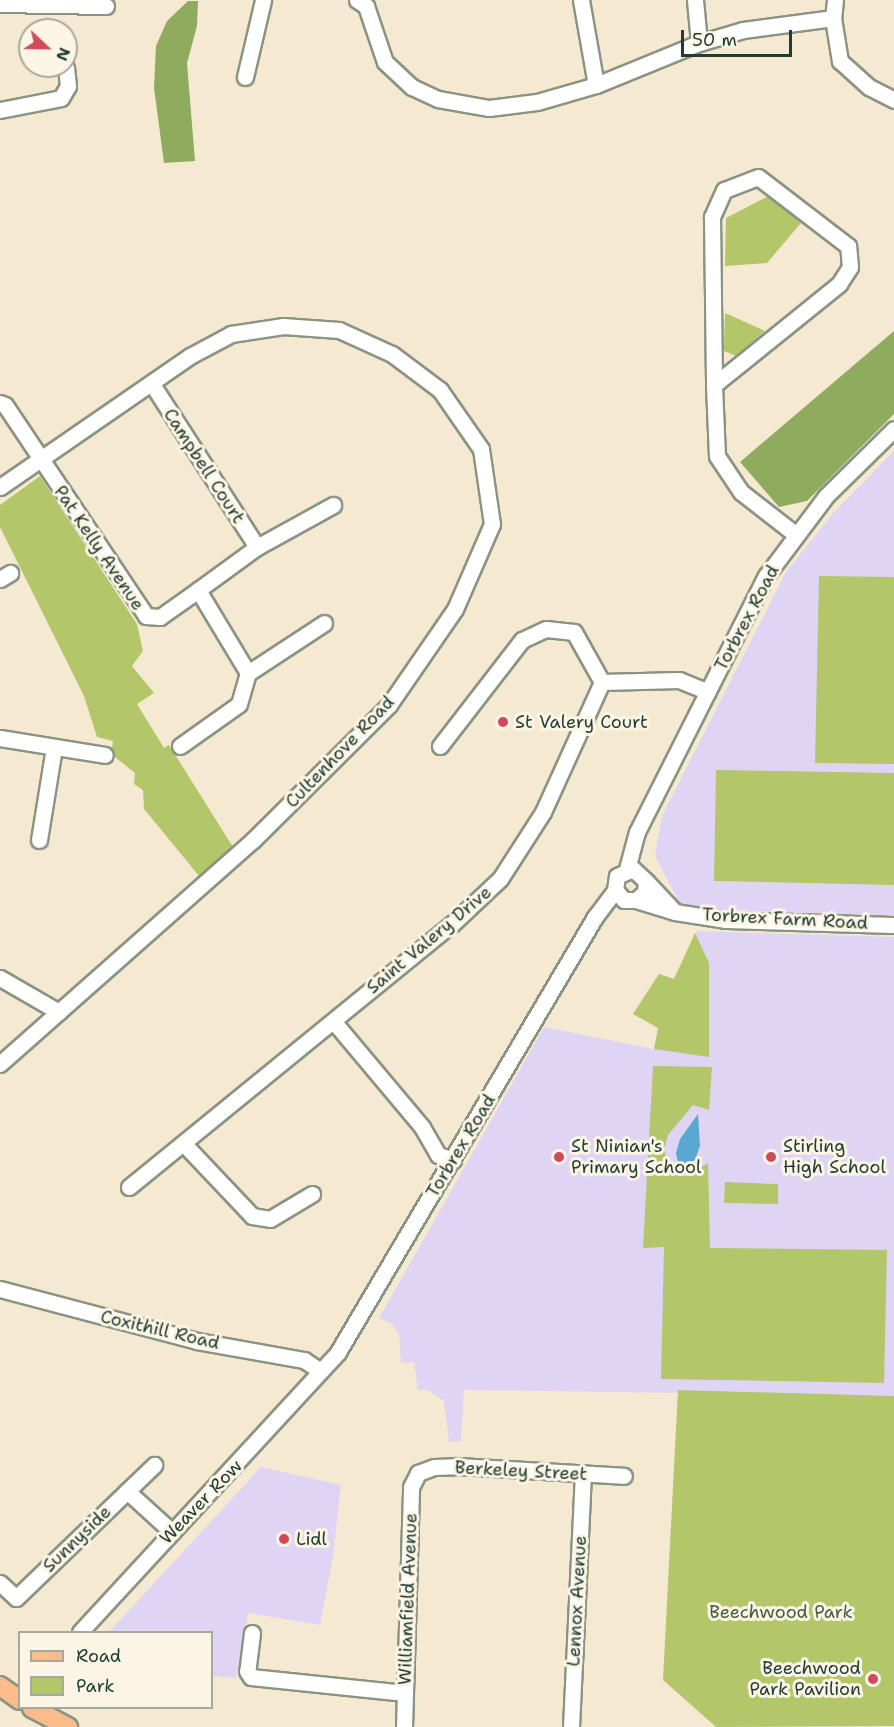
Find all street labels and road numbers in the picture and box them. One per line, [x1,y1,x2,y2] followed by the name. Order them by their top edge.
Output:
[159,404,249,528] street label: Campbell Court
[49,481,149,615] street label: Pat Kelly Avenue
[710,562,784,674] street label: Torbrex Road
[281,692,399,812] street label: Cultenhove Road
[362,882,496,998] street label: Saint Valery Drive
[701,904,869,934] street label: Torbrex Farm Road
[422,1091,500,1201] street label: Torbrex Road
[98,1306,222,1354] street label: Coxithill Road
[155,1455,247,1549] street label: Weaver Row
[454,1457,588,1485] street label: Berkeley Street
[38,1501,116,1577] street label: Sunnyside
[394,1513,422,1685] street label: Williamfield Avenue
[563,1535,591,1667] street label: Lennox Avenue

